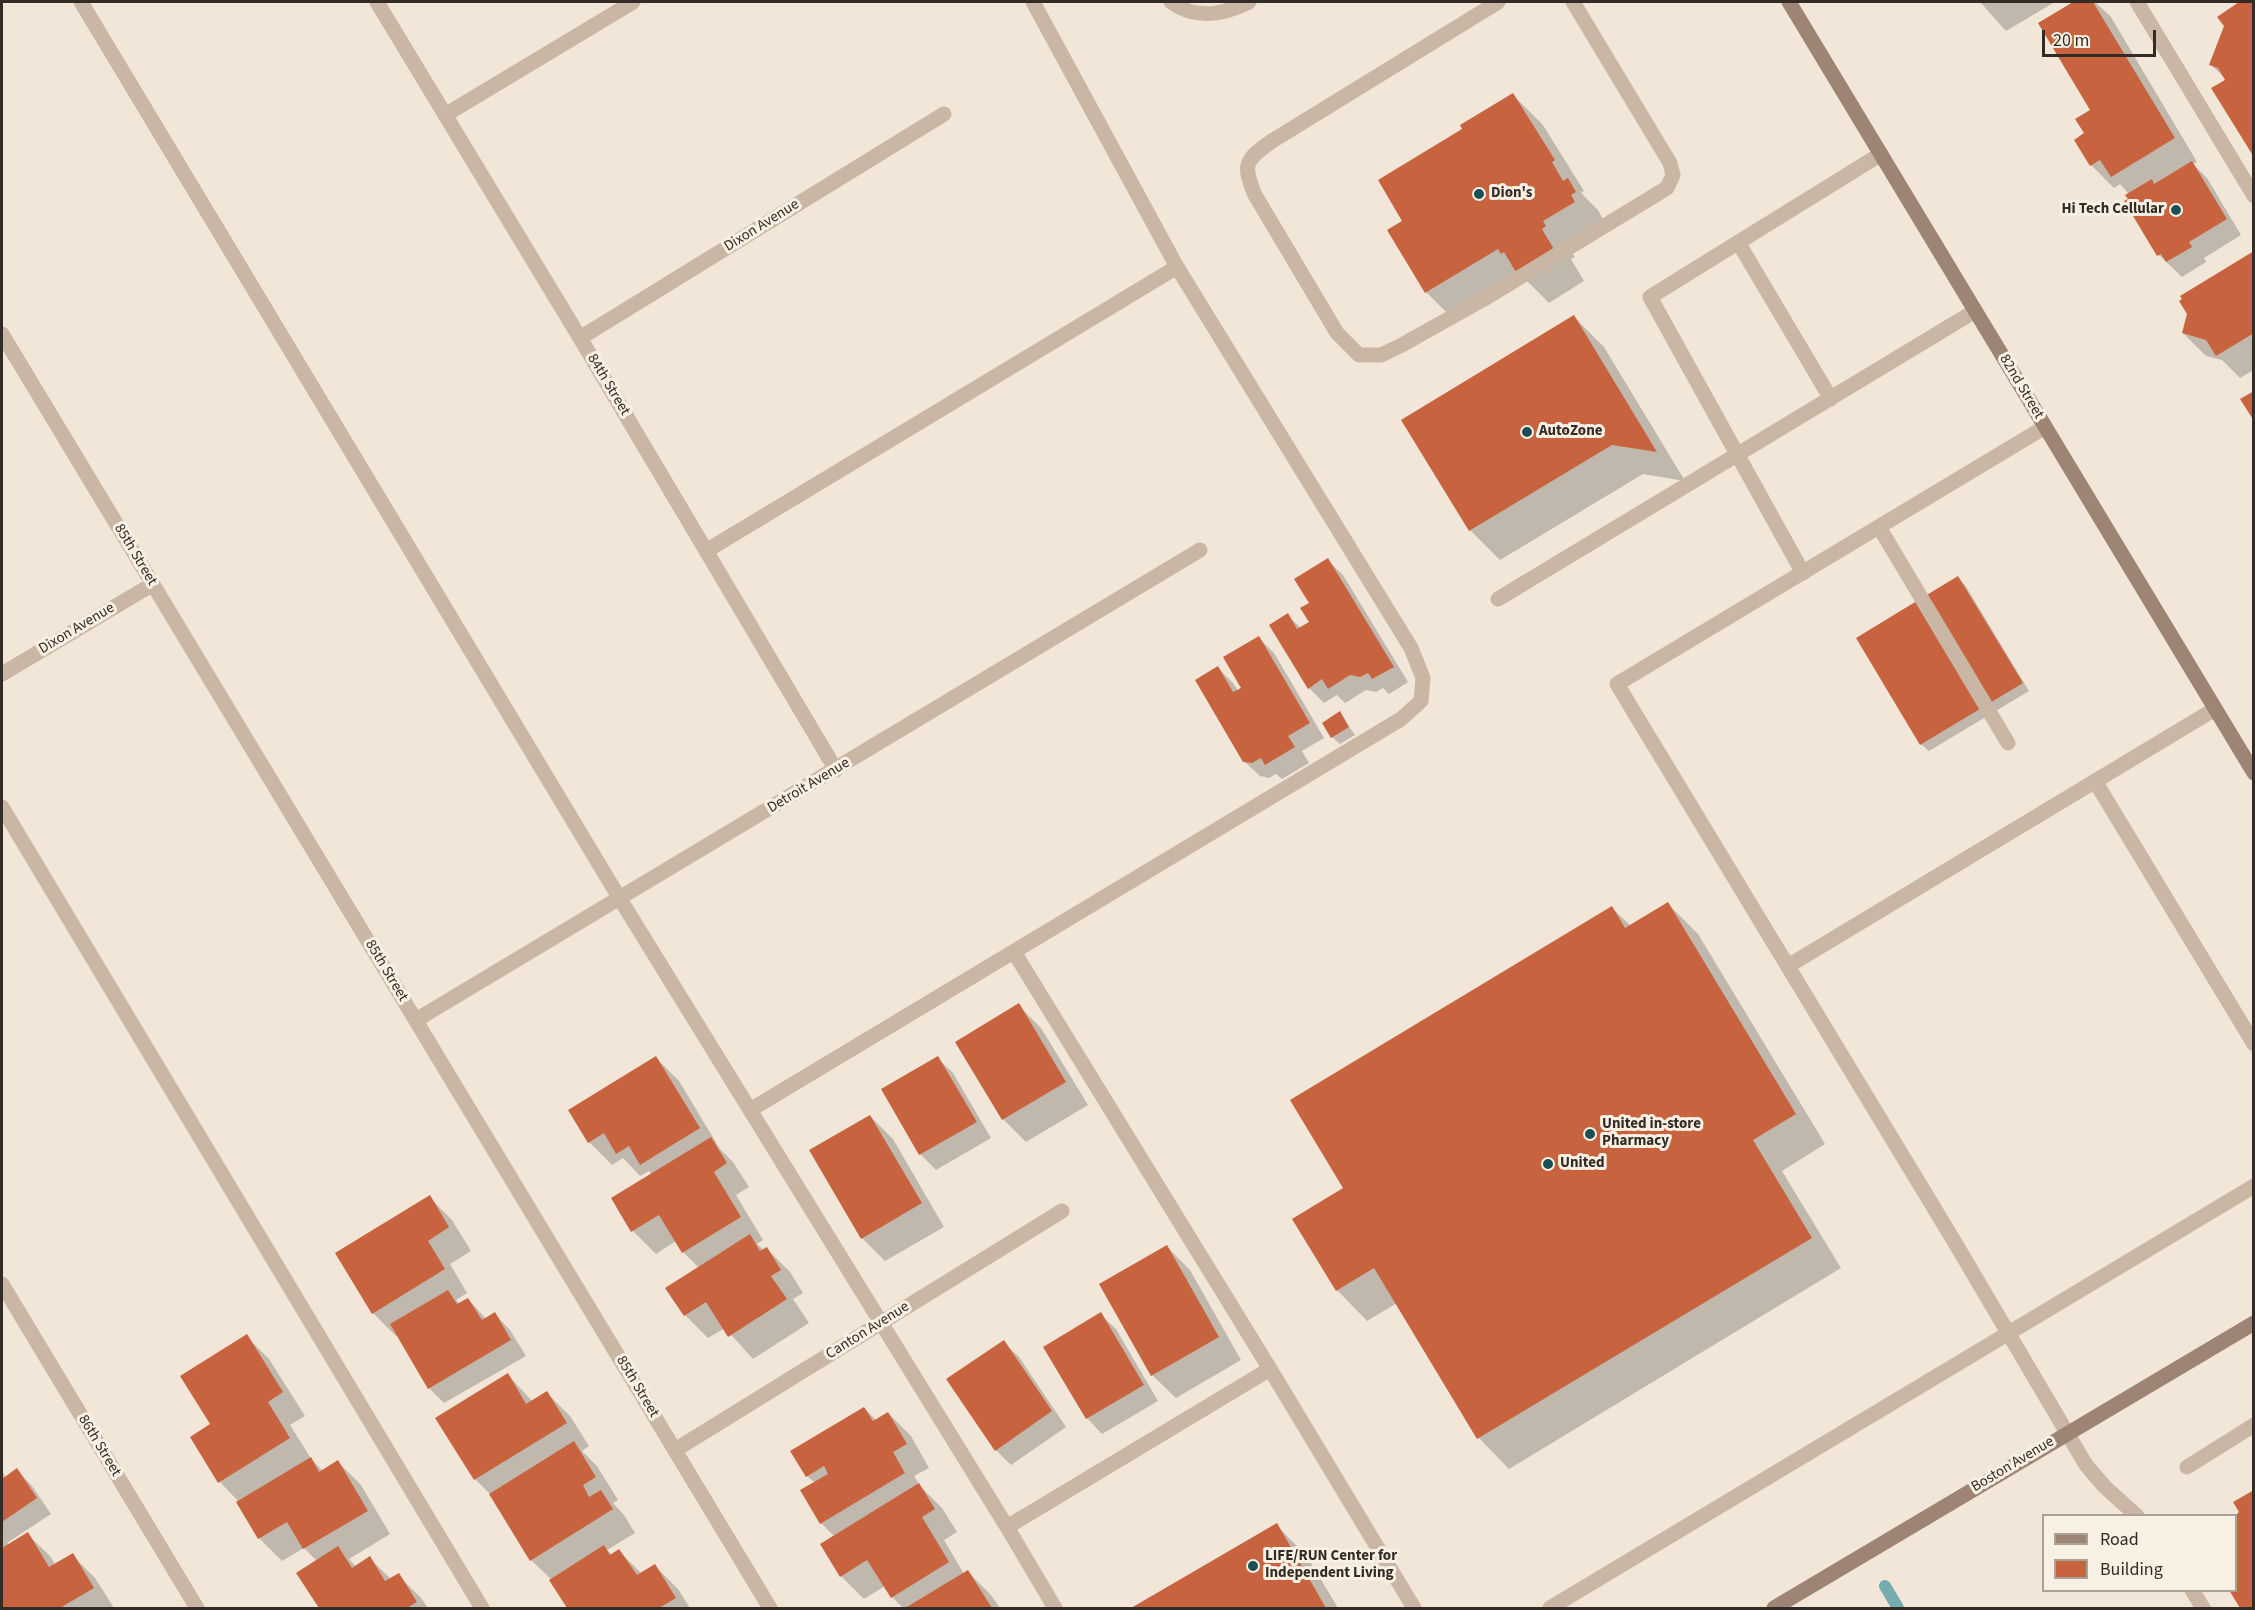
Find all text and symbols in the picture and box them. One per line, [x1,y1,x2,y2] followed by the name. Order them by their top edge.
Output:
[2045,18,2159,56] scale bar
[2053,28,2089,53] text: 20 m
[1491,185,1532,203] place label: Dion's
[1472,187,1486,201] marker: Dion's
[721,196,803,256] street label: Dixon Avenue
[2061,201,2164,219] place label: Hi Tech Cellular
[2169,203,2183,217] marker: Hi Tech Cellular
[583,351,633,419] street label: 84th Street
[1995,351,2047,423] street label: 82nd Street
[1539,423,1602,441] place label: AutoZone
[1520,425,1534,439] marker: AutoZone
[110,521,160,589] street label: 85th Street
[36,599,118,659] street label: Dixon Avenue
[765,754,853,818] street label: Detroit Avenue
[361,937,411,1005] street label: 85th Street
[1602,1116,1701,1151] place label: United in-store Pharmacy
[1583,1127,1597,1141] marker: United in-store Pharmacy
[1560,1155,1605,1173] place label: United
[1541,1157,1555,1171] marker: United
[823,1298,913,1364] street label: Canton Avenue
[612,1353,662,1421] street label: 85th Street
[74,1412,124,1480] street label: 86th Street
[1968,1433,2058,1497] street label: Boston Avenue
[2042,1514,2237,1592] legend
[2100,1527,2139,1552] text: Road
[1265,1548,1397,1583] place label: LIFE/RUN Center for Independent Living
[2100,1557,2163,1582] text: Building
[1246,1559,1260,1573] marker: LIFE/RUN Center for Independent Living

